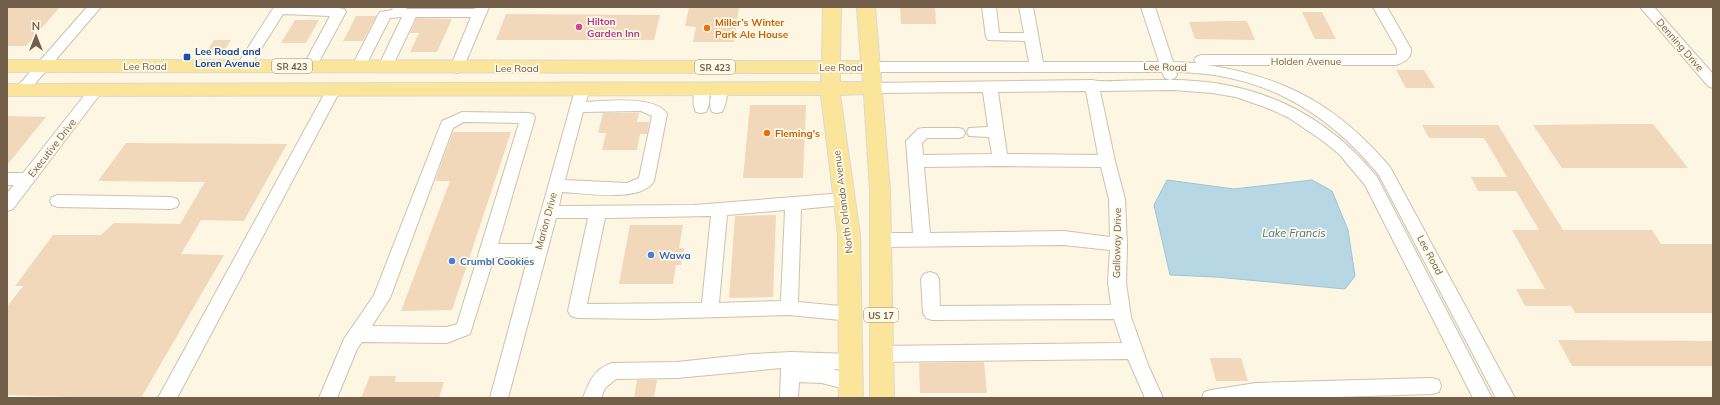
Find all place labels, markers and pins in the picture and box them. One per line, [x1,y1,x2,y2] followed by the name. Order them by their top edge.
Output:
[587,15,640,40] place label: Hilton Garden Inn
[715,16,789,41] place label: Miller’s Winter Park Ale House
[574,22,584,32] marker: Hilton Garden Inn
[702,23,712,33] marker: Miller’s Winter Park Ale House
[195,45,261,70] place label: Lee Road and Loren Avenue
[182,52,192,62] marker: Lee Road and Loren Avenue
[775,127,820,140] place label: Fleming's
[762,128,772,138] marker: Fleming's
[659,249,691,262] place label: Wawa
[646,250,656,260] marker: Wawa
[460,255,534,268] place label: Crumbl Cookies
[447,256,457,266] marker: Crumbl Cookies

